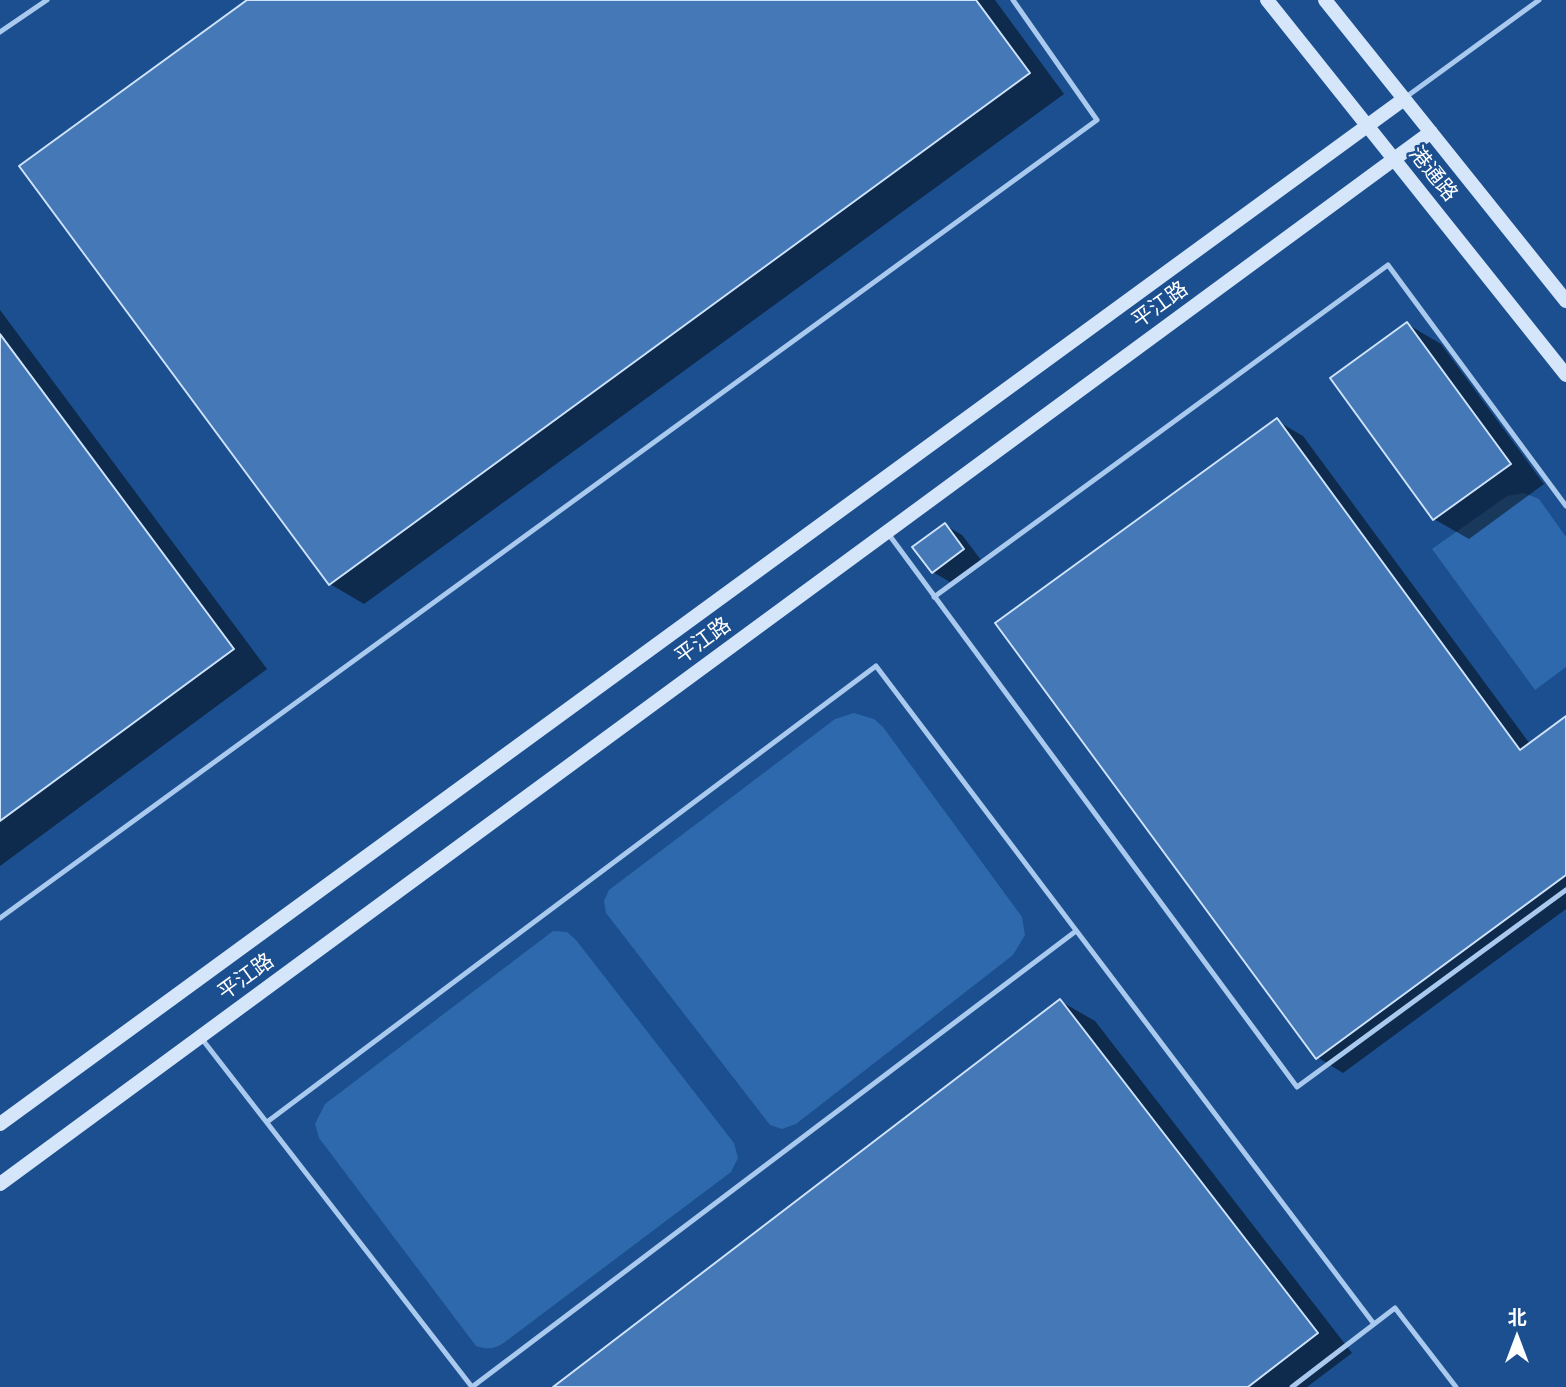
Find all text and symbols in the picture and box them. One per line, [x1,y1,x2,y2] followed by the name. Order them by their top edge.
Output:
[1403,142,1463,206] street label: 港通路
[1127,276,1193,334] street label: 平江路
[670,612,736,670] street label: 平江路
[213,948,279,1006] street label: 平江路
[1482,1303,1552,1373] north arrow
[1507,1306,1527,1328] text: 北

